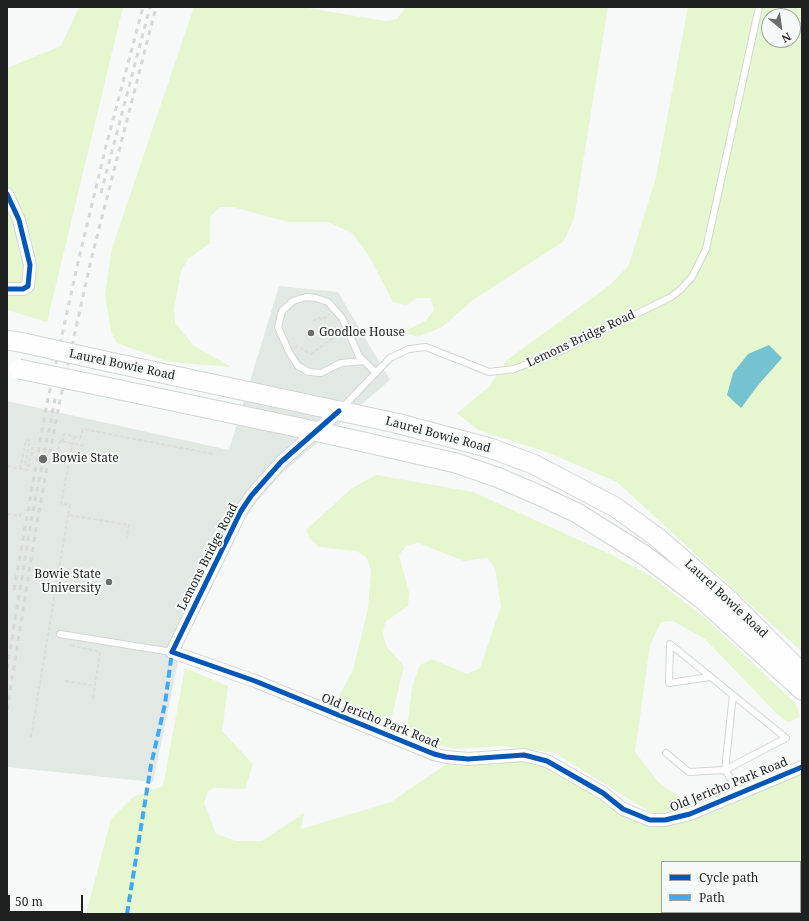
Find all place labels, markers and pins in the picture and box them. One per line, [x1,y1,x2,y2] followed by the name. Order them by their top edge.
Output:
[319,326,405,340] place label: Goodloe House
[306,328,316,338] marker: Goodloe House
[52,452,119,466] place label: Bowie State
[37,453,49,465] marker: Bowie State
[34,568,101,596] place label: Bowie State University
[104,577,114,587] marker: Bowie State University

